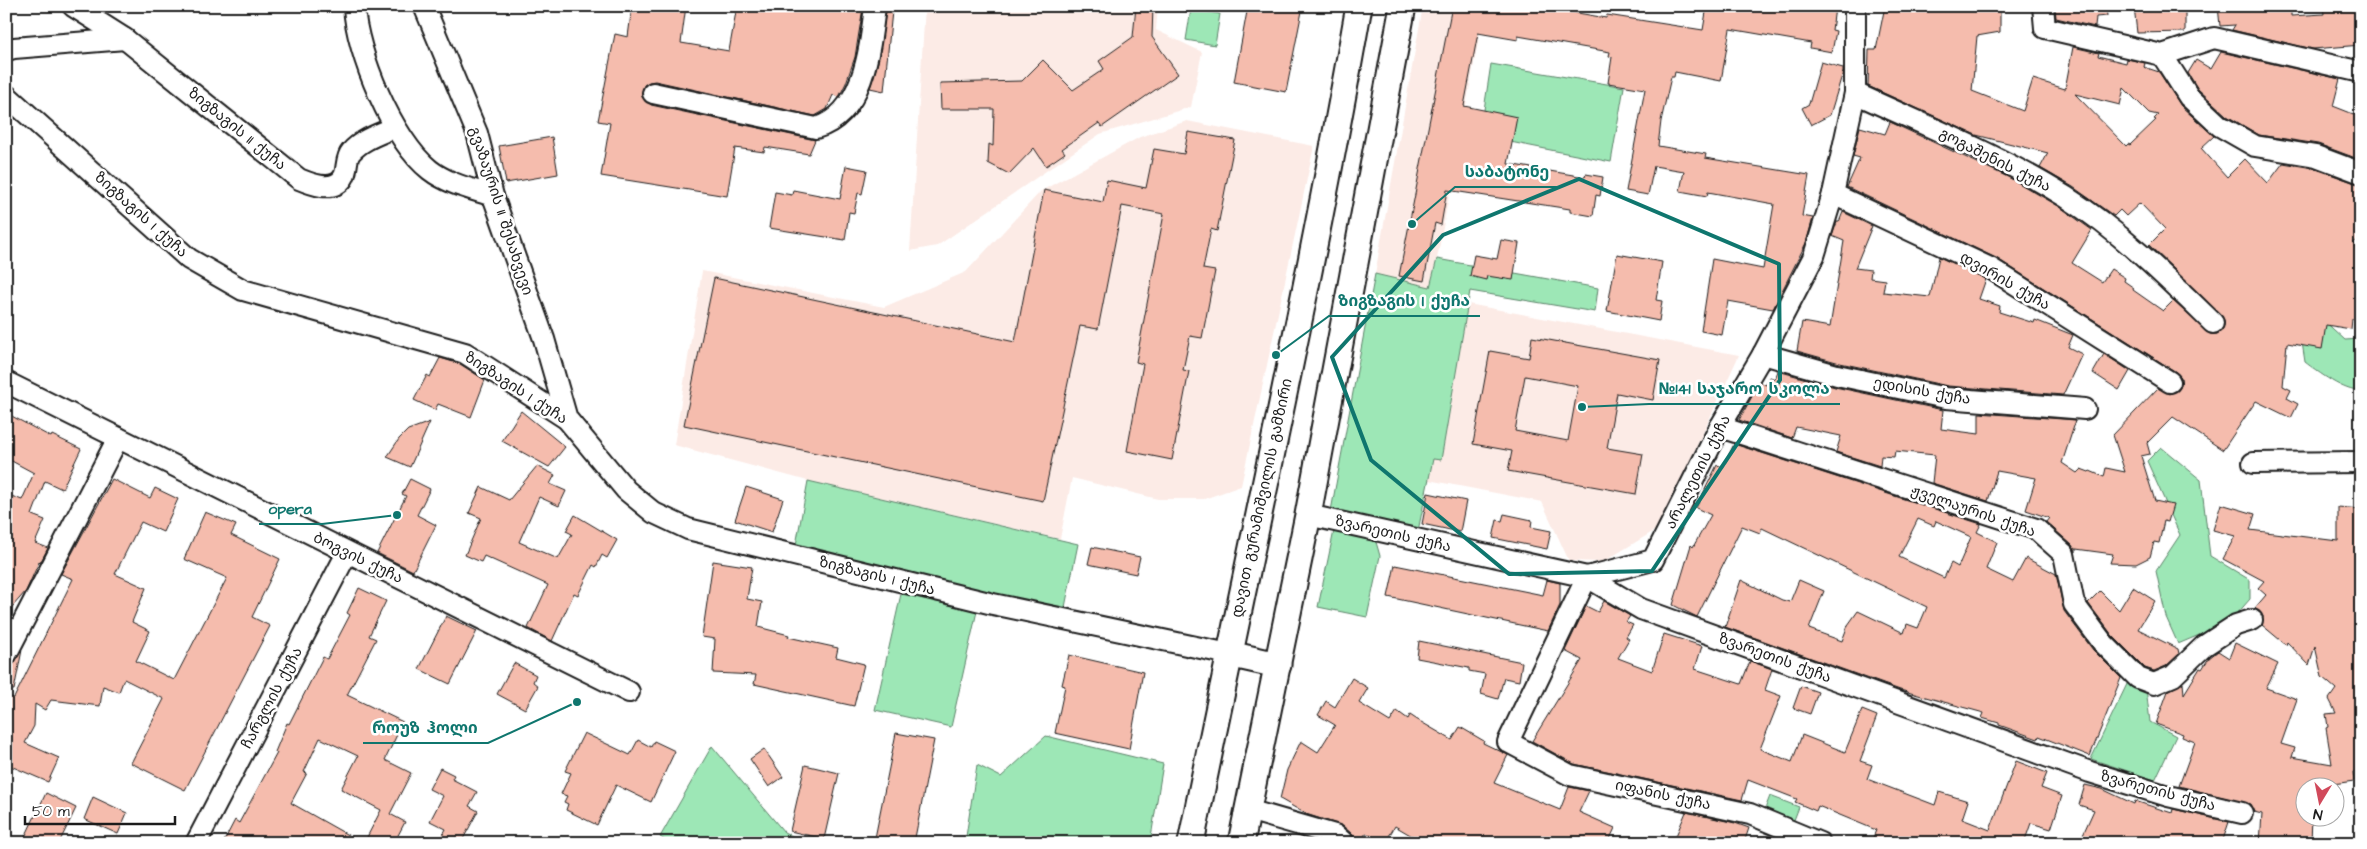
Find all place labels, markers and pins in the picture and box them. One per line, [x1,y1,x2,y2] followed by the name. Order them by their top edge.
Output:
[1455,156,1559,187] callout: საბატონე
[1329,285,1480,316] callout: ზიგზაგის I ქუჩა
[1649,373,1840,404] callout: №141 საჯარო სკოლა
[259,493,322,524] callout: opera
[363,712,488,743] callout: როუზ ჰოლი

